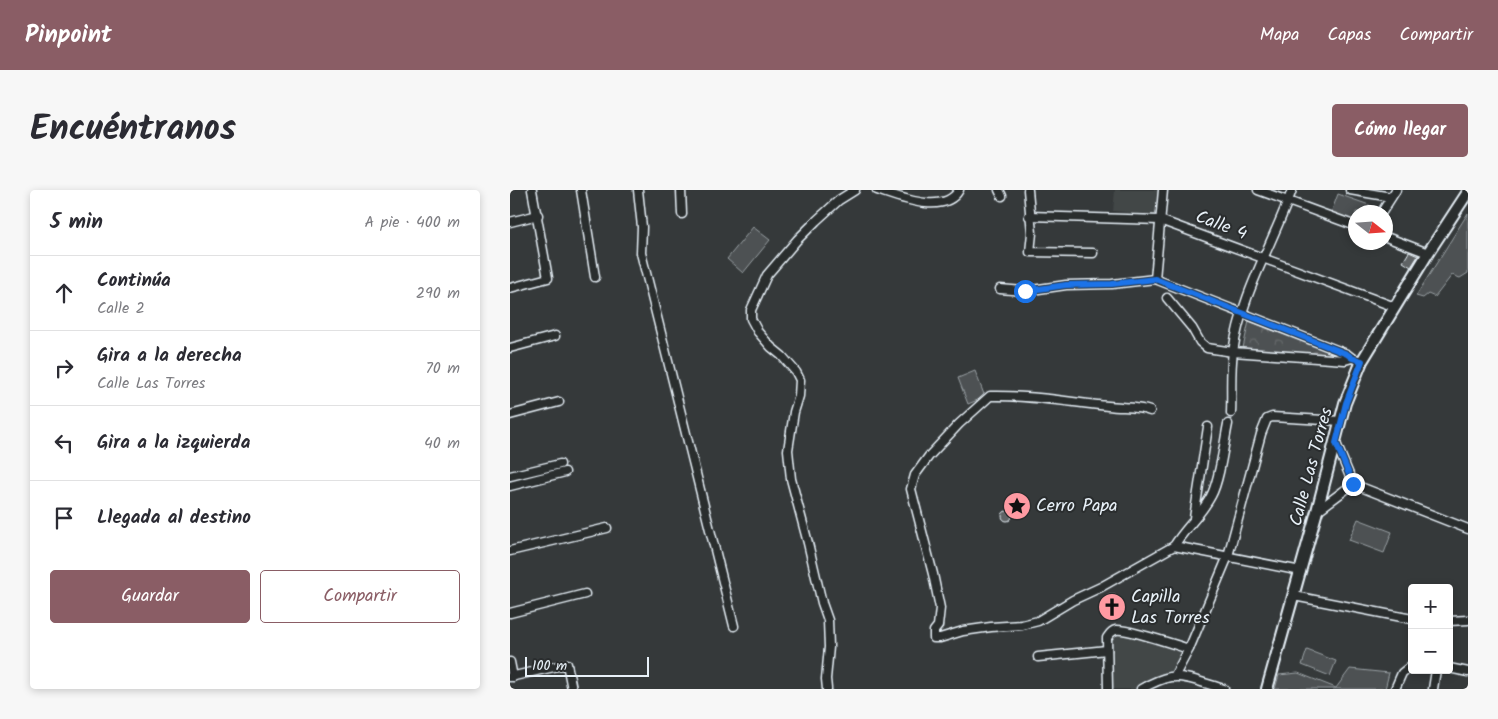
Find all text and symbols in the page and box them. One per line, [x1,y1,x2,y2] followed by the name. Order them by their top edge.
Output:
[25,16,112,55] text: Pinpoint
[1260,21,1300,50] text: Mapa
[1328,21,1372,50] text: Capas
[1400,21,1473,50] text: Compartir
[30,102,236,158] text: Encuéntranos
[1332,104,1468,157] button: Cómo llegar
[1191,203,1251,249] street label: Calle 4
[1348,205,1393,250] north arrow
[50,206,103,239] text: 5 min
[365,210,460,235] text: A pie · 400 m
[97,266,171,296] text: Continúa
[50,279,78,307] icon: ahead
[1014,280,1037,303] route start
[416,281,460,306] text: 290 m
[97,296,145,321] text: Calle 2
[97,341,242,371] text: Gira a la derecha
[50,354,78,382] icon: right
[425,356,460,381] text: 70 m
[97,371,205,396] text: Calle Las Torres
[1282,404,1342,530] street label: Calle Las Torres
[97,428,250,458] text: Gira a la izquierda
[50,429,78,457] icon: left
[424,431,460,456] text: 40 m
[1342,473,1365,496] route end
[1002,491,1032,521] place icon: Cerro Papa
[1036,492,1117,521] place label: Cerro Papa
[97,503,251,533] text: Llegada al destino
[50,504,78,532] icon: arrive
[50,570,250,623] button: Guardar
[260,570,460,623] button: Compartir
[1131,583,1210,633] place label: Capilla Las Torres
[1408,584,1453,674] map controls
[1408,584,1453,629] button: +
[1097,592,1127,622] church icon: Capilla Las Torres
[1408,629,1453,674] button: −
[525,654,649,677] scale bar
[532,655,567,677] text: 100 m

